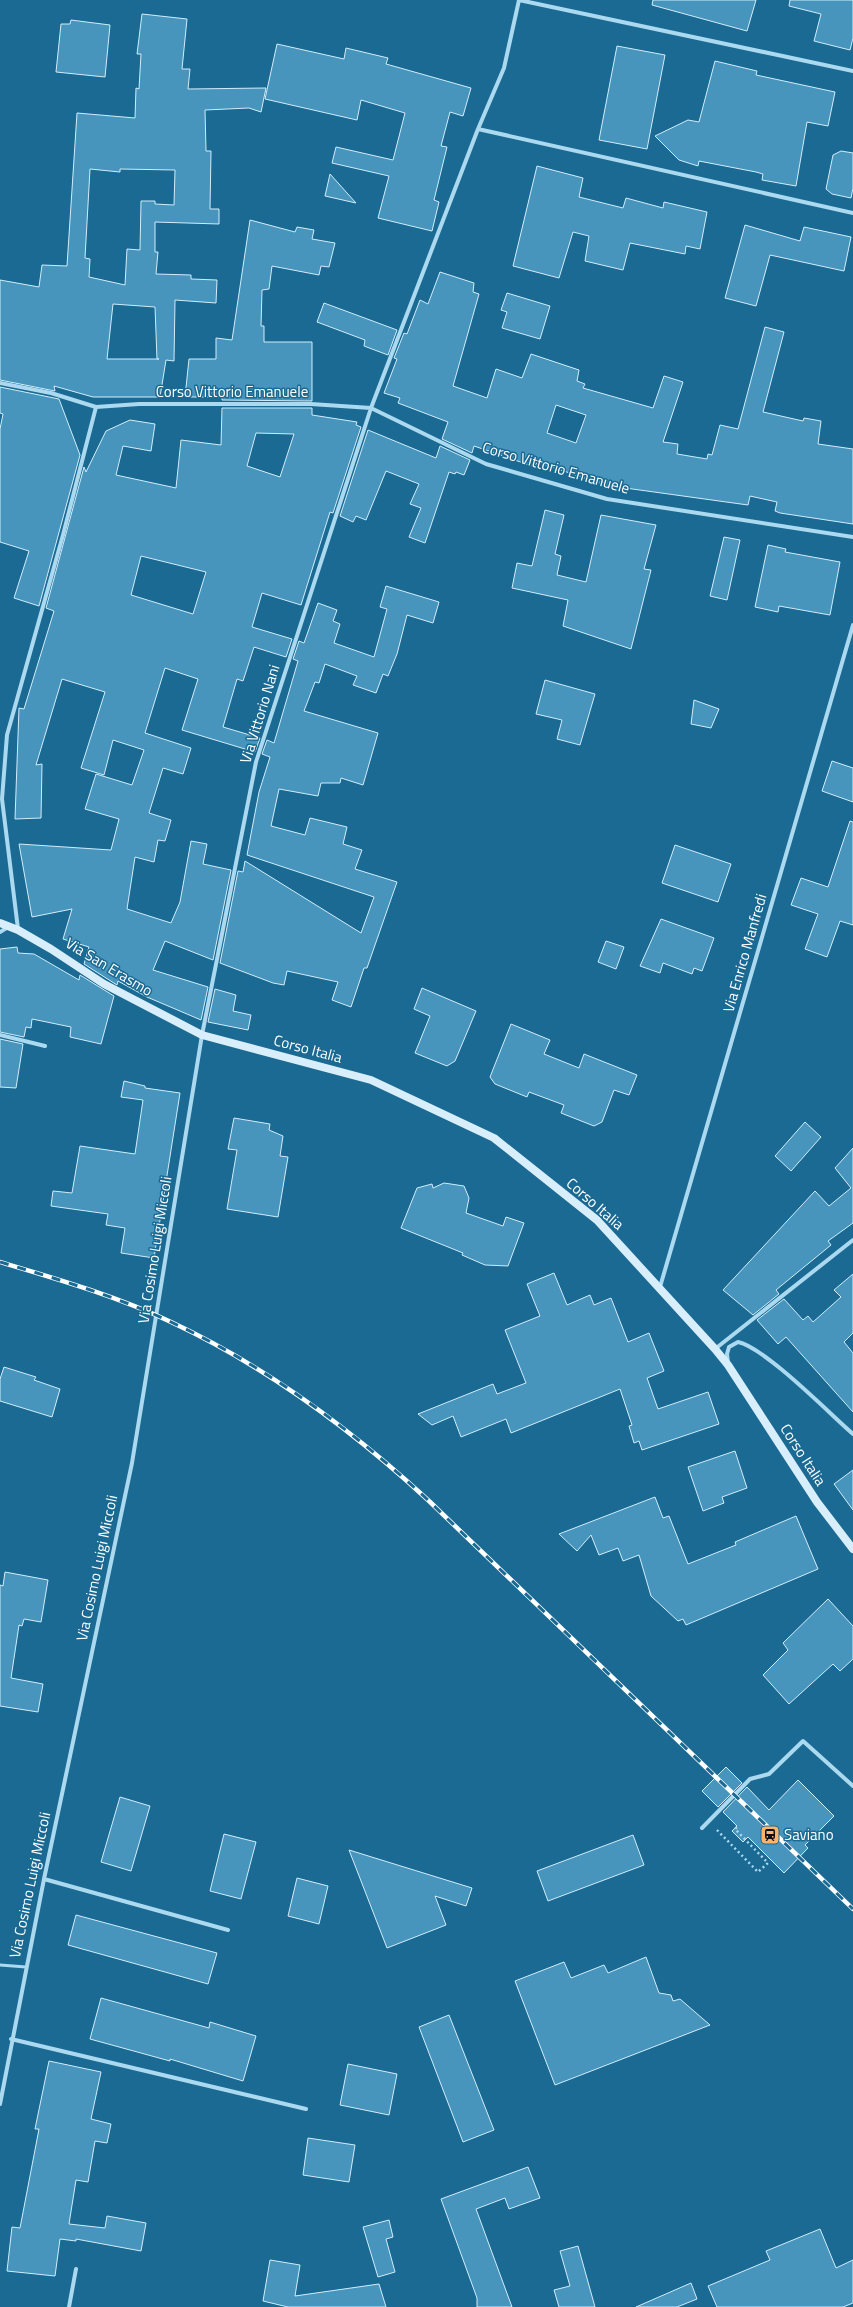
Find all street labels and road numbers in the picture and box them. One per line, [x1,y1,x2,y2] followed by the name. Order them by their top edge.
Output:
[156,380,308,403] street label: Corso Vittorio Emanuele
[480,435,633,500] street label: Corso Vittorio Emanuele
[234,662,285,766] street label: Via Vittorio Nani
[717,891,772,1015] street label: Via Enrico Manfredi
[61,931,157,1002] street label: Via San Erasmo
[271,1028,345,1069] street label: Corso Italia
[561,1172,630,1236] street label: Corso Italia
[132,1175,178,1325] street label: Via Cosimo Luigi Miccoli
[775,1419,832,1491] street label: Corso Italia
[70,1493,123,1643] street label: Via Cosimo Luigi Miccoli
[3,1810,56,1960] street label: Via Cosimo Luigi Miccoli

